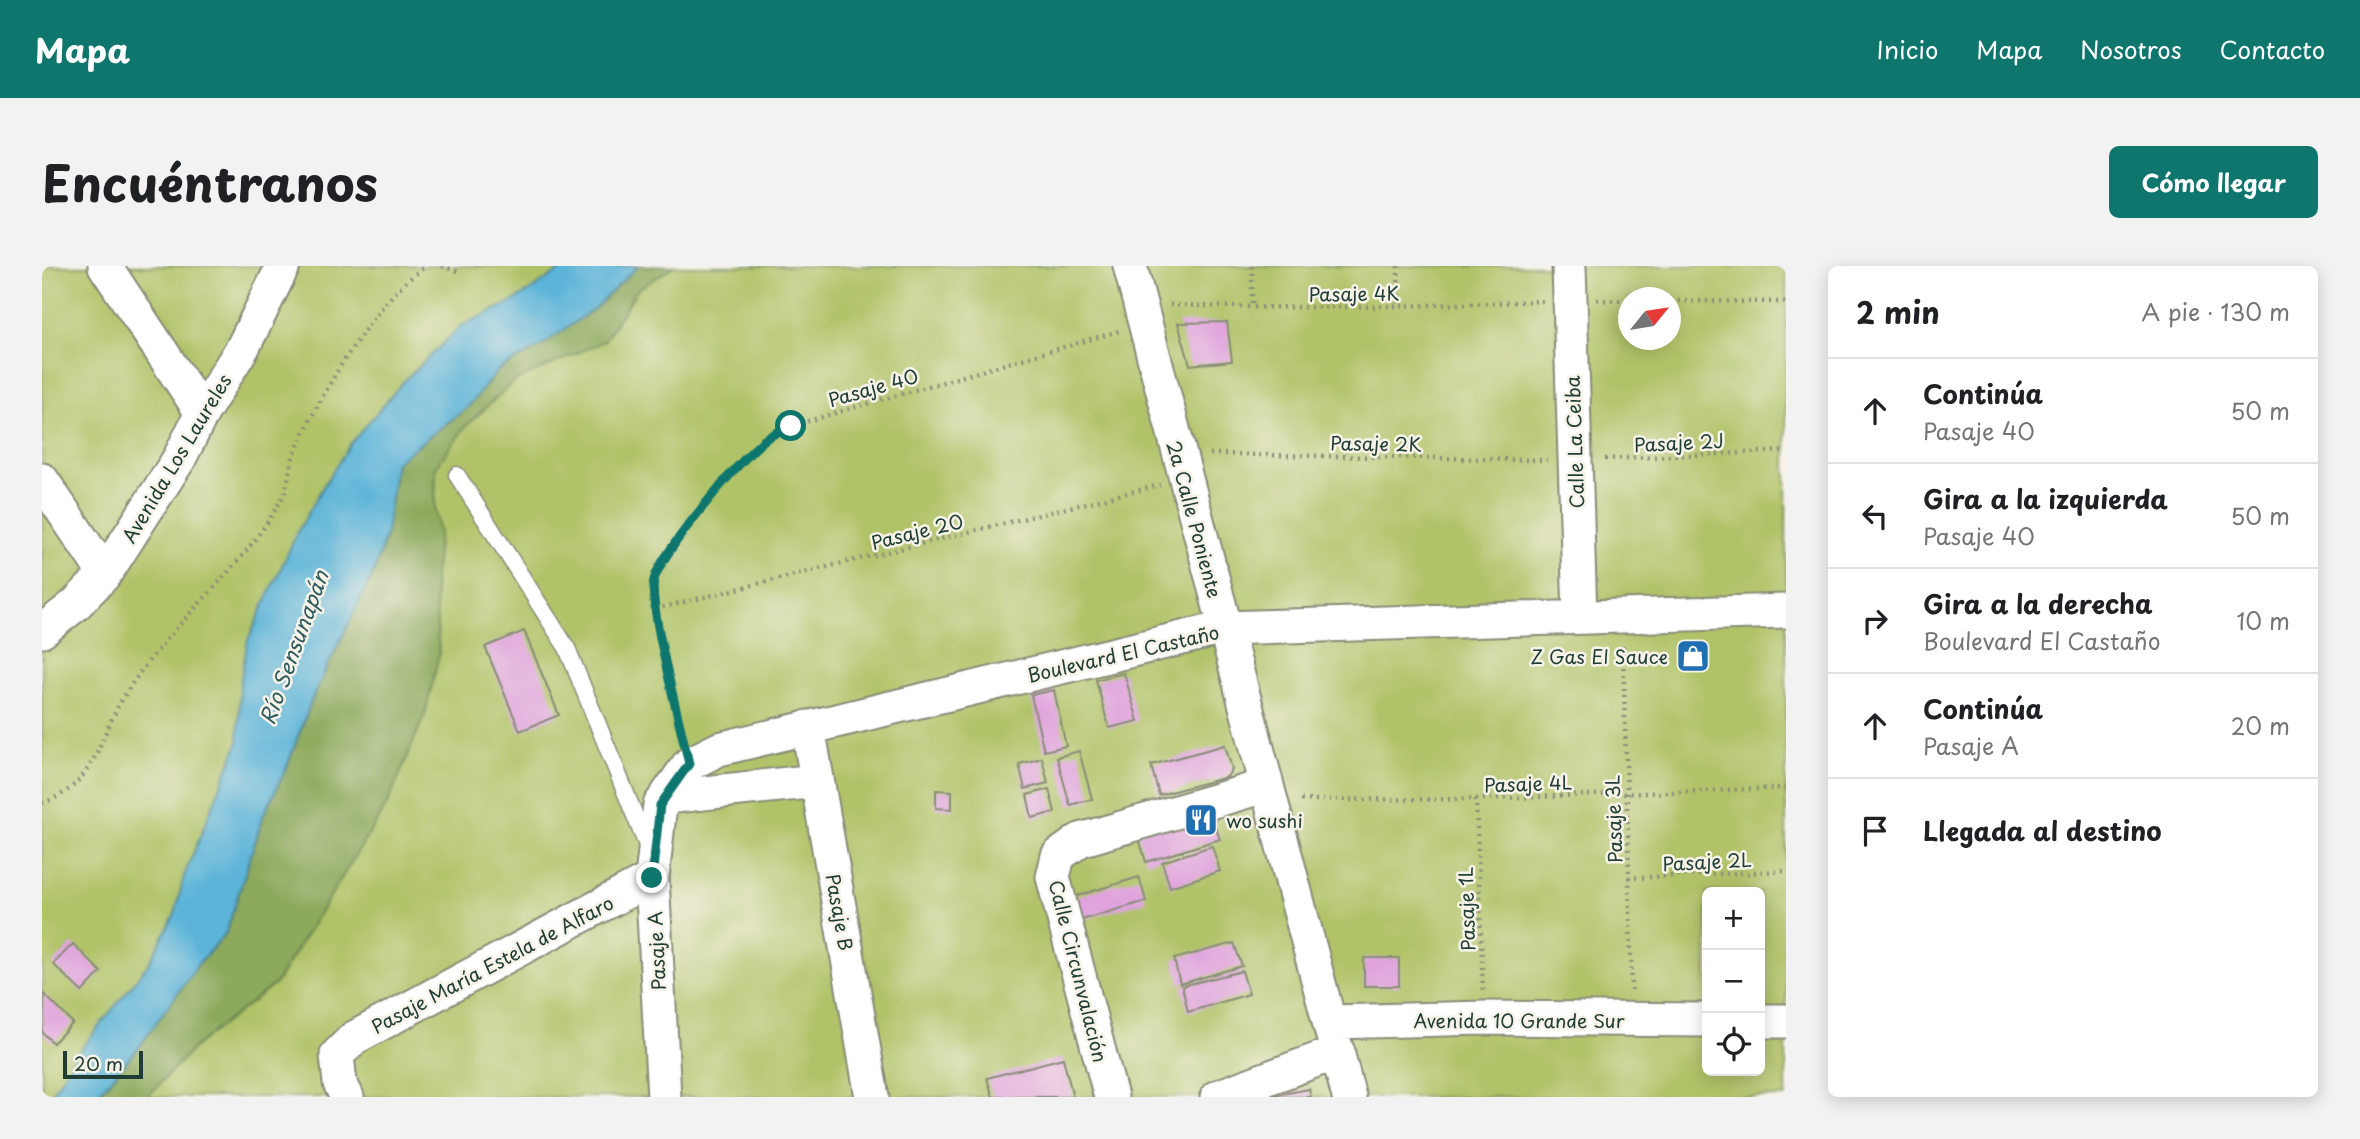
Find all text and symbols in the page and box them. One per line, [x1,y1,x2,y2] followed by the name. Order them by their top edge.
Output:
[35,24,130,74] text: Mapa
[1877,31,1938,67] text: Inicio
[1976,31,2042,67] text: Mapa
[2080,31,2182,67] text: Nosotros
[2220,31,2325,67] text: Contacto
[42,145,378,219] text: Encuéntranos
[2109,146,2318,218] button: Cómo llegar
[1308,278,1400,308] street label: Pasaje 4K
[1618,287,1681,350] north arrow
[1856,289,1940,334] text: 2 min
[2142,294,2290,329] text: A pie · 130 m
[825,361,921,413] street label: Pasaje 4O
[114,368,238,548] street label: Avenida Los Laureles
[1923,374,2043,413] text: Continúa
[1558,375,1590,509] street label: Calle La Ceiba
[1856,392,1894,430] icon: ahead
[2230,393,2290,428] text: 50 m
[775,410,806,441] route start
[1923,413,2035,448] text: Pasaje 4O
[1633,426,1725,458] street label: Pasaje 2J
[1330,428,1422,458] street label: Pasaje 2K
[1161,437,1229,601] street label: 2a Calle Poniente
[1923,479,2168,518] text: Gira a la izquierda
[1856,497,1894,535] icon: left
[2230,498,2290,533] text: 50 m
[868,506,966,556] street label: Pasaje 2O
[1923,518,2035,553] text: Pasaje 4O
[250,564,336,728] water label: Río Sensunapán
[1923,584,2153,623] text: Gira a la derecha
[1856,602,1894,640] icon: right
[2236,603,2290,638] text: 10 m
[1024,617,1222,689] street label: Boulevard El Castaño
[1923,623,2160,658] text: Boulevard El Castaño
[1674,637,1712,675] shop icon: Z Gas El Sauce
[1531,642,1668,670] place label: Z Gas El Sauce
[1923,689,2043,728] text: Continúa
[1856,707,1894,745] icon: ahead
[2231,708,2290,743] text: 20 m
[1923,728,2019,763] text: Pasaje A
[1483,767,1573,799] street label: Pasaje 4L
[1597,774,1629,864] street label: Pasaje 3L
[1182,801,1220,839] restaurant icon: wo sushi
[1226,806,1303,834] place label: wo sushi
[1923,811,2162,850] text: Llegada al destino
[1856,812,1894,850] icon: arrive
[1662,845,1752,877] street label: Pasaje 2L
[636,862,667,893] route end
[1451,866,1481,952] street label: Pasaje 1L
[819,871,861,953] street label: Pasaje B
[1043,877,1115,1065] street label: Calle Circunvalación
[1702,887,1765,1076] map controls
[1702,887,1765,950] button: +
[366,888,618,1040] street label: Pasaje María Estela de Alfaro
[640,911,672,991] street label: Pasaje A
[1702,950,1765,1013] button: −
[1413,1006,1625,1034] street label: Avenida 10 Grande Sur
[1702,1013,1765,1076] button: locate
[63,1048,144,1080] scale bar
[74,1049,123,1077] text: 20 m

